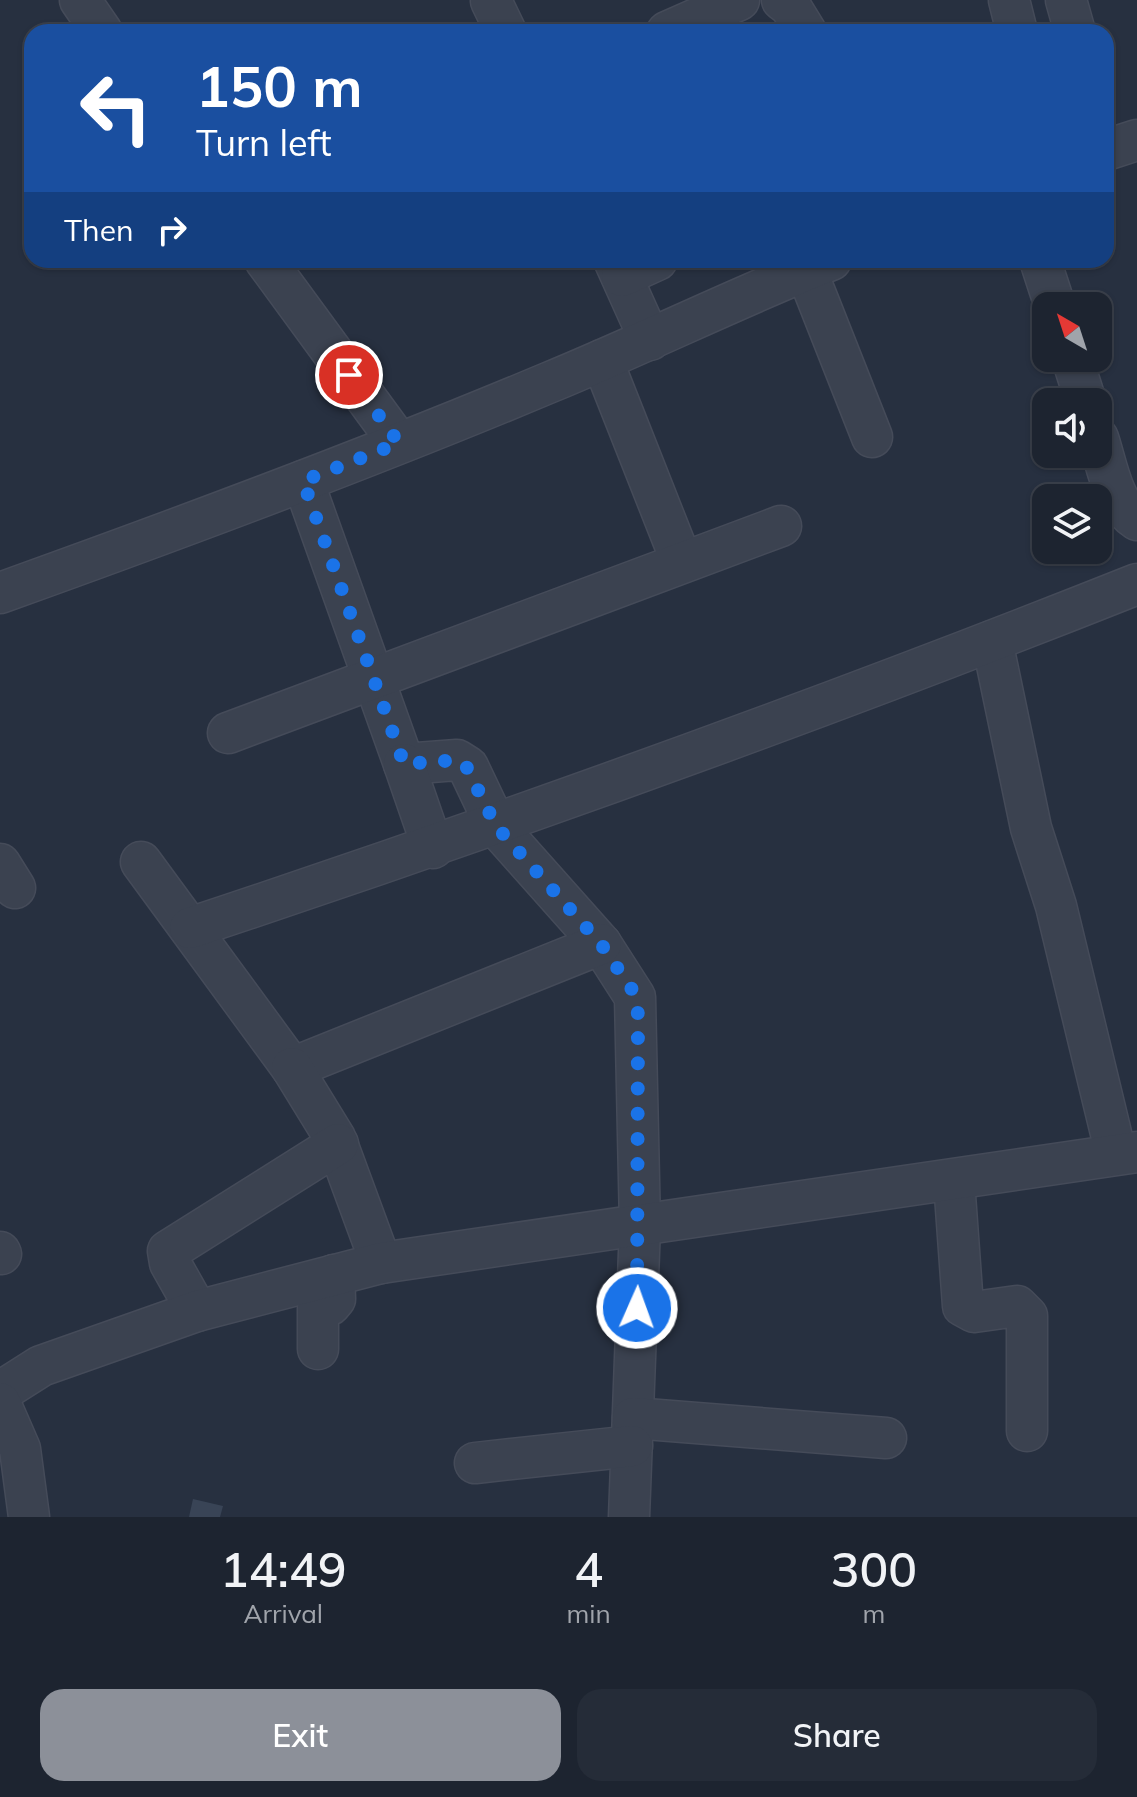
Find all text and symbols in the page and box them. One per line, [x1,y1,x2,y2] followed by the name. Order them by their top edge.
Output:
[196,51,363,121] text: 150 m
[64,56,168,160] icon: left
[196,120,332,165] text: Turn left
[150,208,194,252] icon: right
[64,211,134,249] text: Then
[1032,292,1112,372] north arrow
[1032,292,1112,564] map controls
[315,341,383,409] pin
[327,353,371,397] icon: arrive
[1032,388,1112,468] button: sound
[1032,484,1112,564] button: layers
[595,1266,679,1350] position arrow
[220,1539,347,1599] text: 14:49
[574,1539,603,1599] text: 4
[831,1539,917,1599] text: 300
[243,1597,323,1630] text: Arrival
[566,1597,611,1630] text: min
[862,1597,885,1630] text: m
[40,1689,561,1781] button: Exit
[577,1689,1097,1781] button: Share

